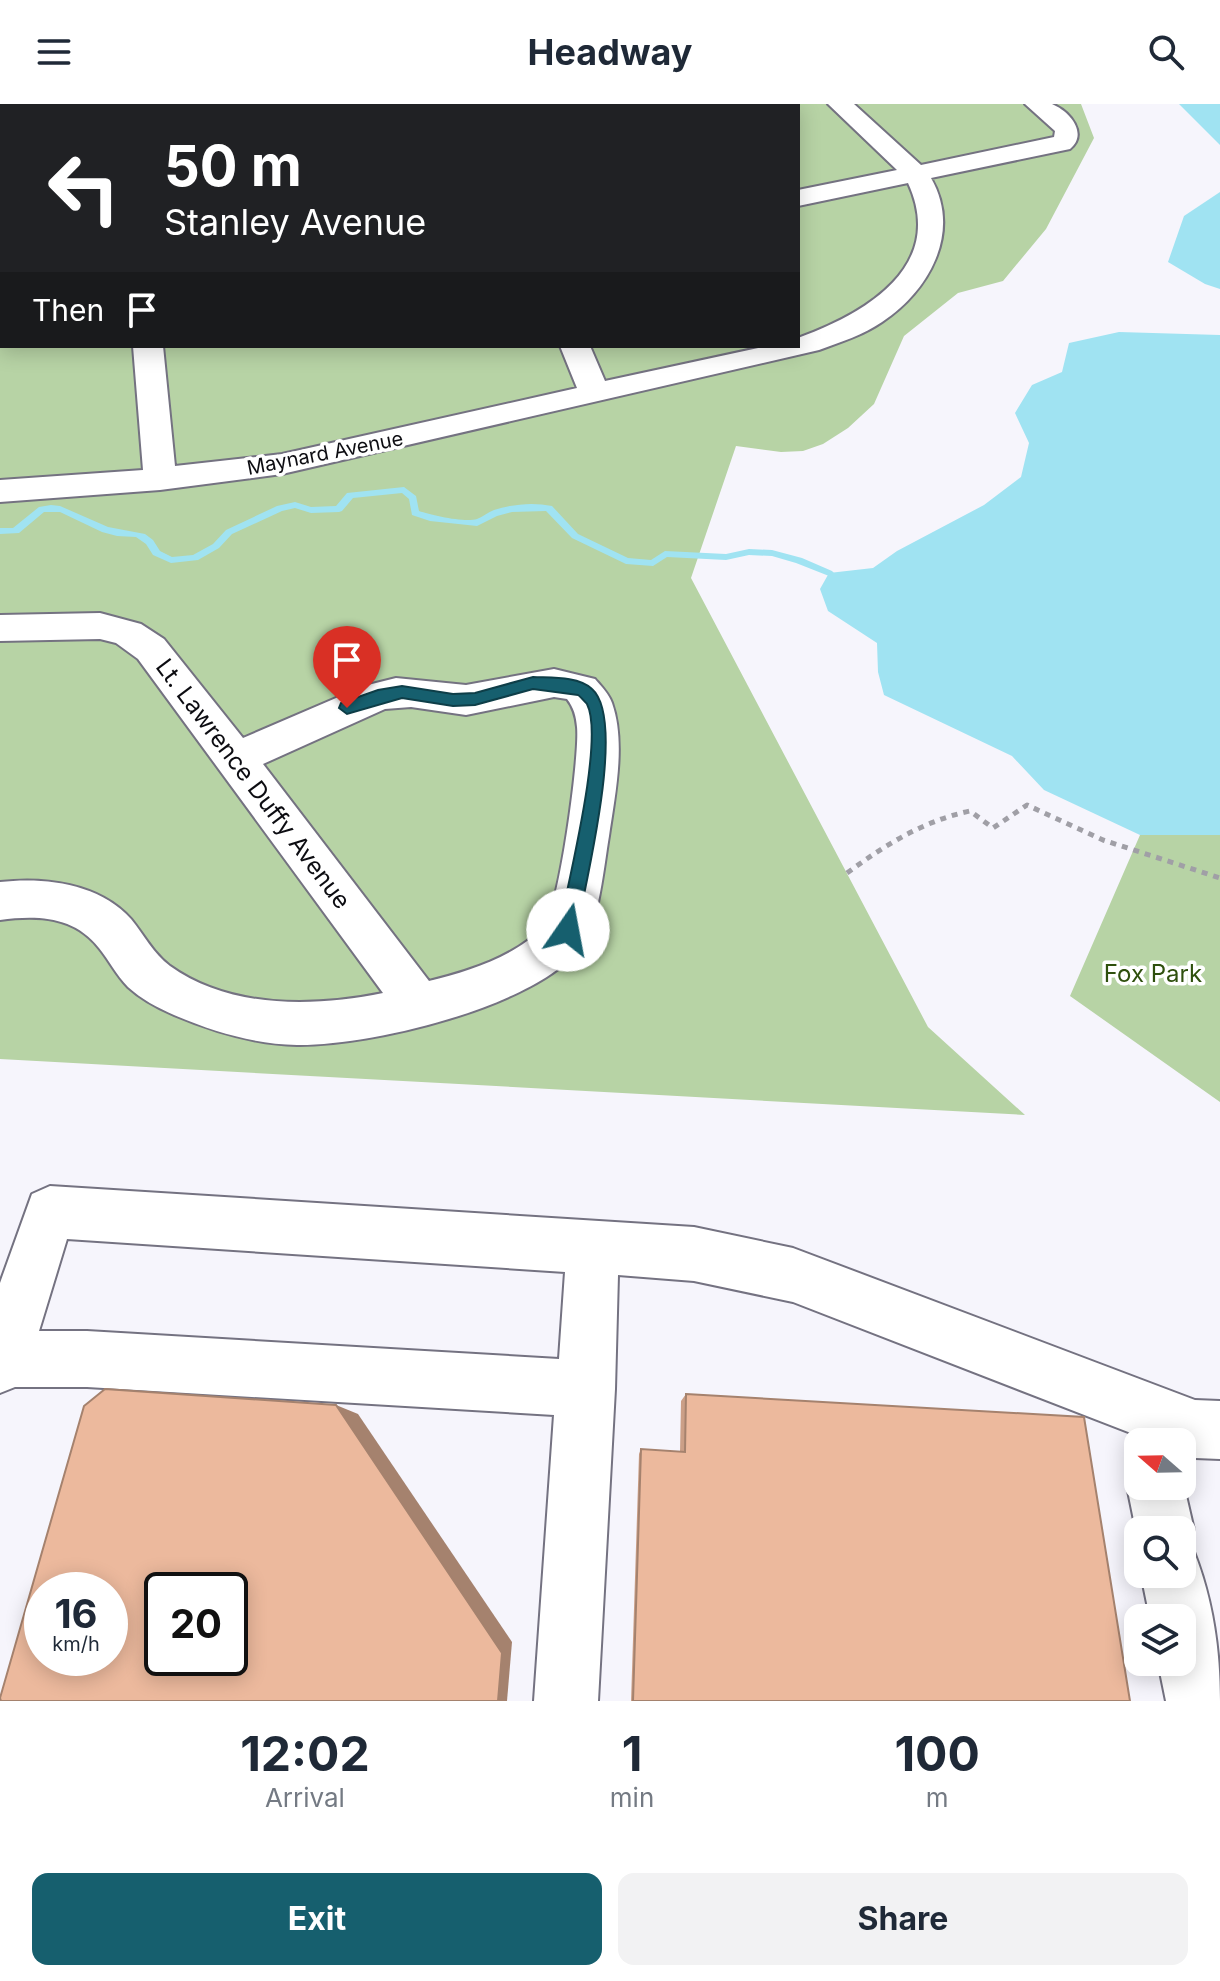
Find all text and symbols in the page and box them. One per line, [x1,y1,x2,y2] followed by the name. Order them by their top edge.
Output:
[32,30,76,74] icon: menu
[528,30,692,74] text: Headway
[1144,30,1188,74] icon: search
[164,132,302,200] text: 50 m
[32,136,136,240] icon: left
[164,200,426,244] text: Stanley Avenue
[120,288,164,332] icon: arrive
[32,292,104,328] text: Then
[245,426,405,480] street label: Maynard Avenue
[313,626,381,708] pin
[325,638,369,682] icon: arrive
[150,653,357,914] street label: Lt. Lawrence Duffy Avenue
[526,888,610,972] position arrow
[1104,959,1202,988] park label: Fox Park
[1124,1428,1196,1500] north arrow
[1124,1428,1196,1676] map controls
[1124,1516,1196,1588] button: search
[144,1572,248,1676] speed limit sign: 20
[54,1589,98,1638] text: 16
[1124,1604,1196,1676] button: layers
[52,1632,100,1656] text: km/h
[240,1724,370,1783] text: 12:02
[622,1724,642,1783] text: 1
[894,1724,980,1783] text: 100
[265,1782,345,1813] text: Arrival
[610,1782,654,1813] text: min
[926,1782,949,1813] text: m
[32,1873,602,1965] button: Exit
[618,1873,1188,1965] button: Share

